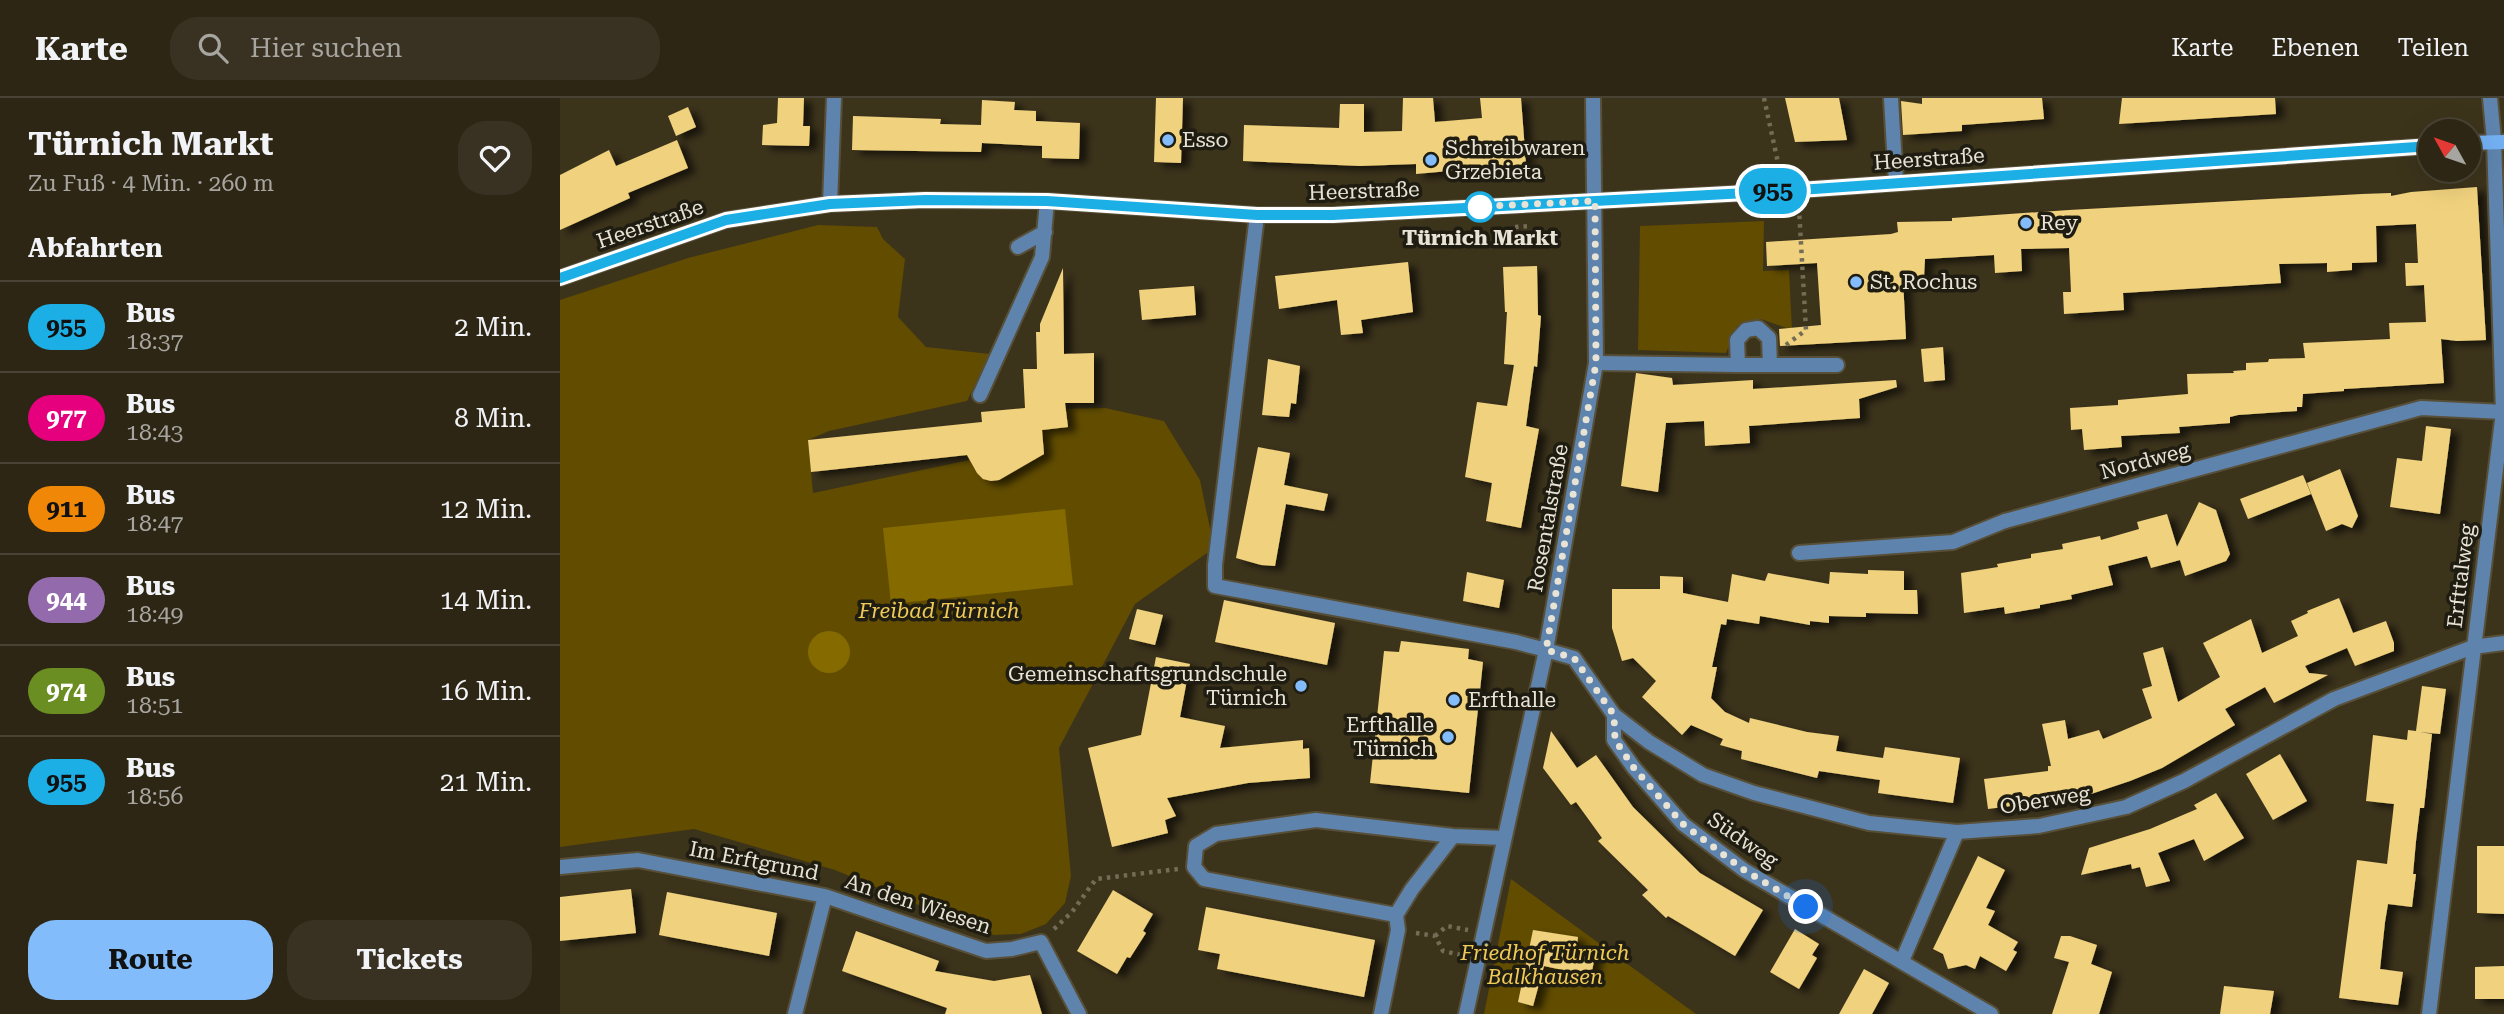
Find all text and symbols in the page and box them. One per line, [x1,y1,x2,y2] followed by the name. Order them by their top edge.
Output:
[170,17,660,80] search box
[35,29,128,68] text: Karte
[194,29,232,67] icon: search
[250,33,402,63] text: Hier suchen
[2171,34,2233,62] text: Karte
[2271,34,2360,62] text: Ebenen
[2398,34,2469,62] text: Teilen
[2418,119,2482,182] north arrow
[2418,119,2481,182] map controls
[458,121,532,195] button: heart
[28,124,273,163] text: Türnich Markt
[1182,128,1228,152] place label: Esso
[1160,132,1176,148] marker: Esso
[1445,136,1586,184] place label: Schreibwaren Grzebieta
[1873,143,1985,175] street label: Heerstraße
[1423,152,1439,168] marker: Schreibwaren Grzebieta
[1733,168,1813,214] line badge: 955
[28,170,274,197] text: Zu Fuß · 4 Min. · 260 m
[1308,177,1420,205] street label: Heerstraße
[1753,177,1793,205] text: 955
[1465,192,1495,222] marker: Türnich Markt
[593,195,707,253] street label: Heerstraße
[2040,211,2079,235] place label: Rey
[2018,215,2034,231] marker: Rey
[1402,226,1559,250] place label: Türnich Markt
[28,233,163,263] text: Abfahrten
[1870,270,1977,294] place label: St. Rochus
[1848,274,1864,290] marker: St. Rochus
[126,298,175,328] text: Bus
[454,312,532,342] text: 2 Min.
[46,313,87,341] text: 955
[126,328,183,355] text: 18:37
[126,389,175,419] text: Bus
[454,403,532,433] text: 8 Min.
[46,404,87,432] text: 977
[126,419,183,446] text: 18:43
[2098,438,2192,484] street label: Nordweg
[1523,442,1573,594] street label: Rosentalstraße
[126,480,175,510] text: Bus
[440,494,532,524] text: 12 Min.
[46,495,87,523] text: 911
[126,510,183,537] text: 18:47
[2443,523,2479,629] street label: Erfttalweg
[126,571,175,601] text: Bus
[440,585,532,615] text: 14 Min.
[46,586,87,614] text: 944
[858,599,1020,623] park label: Freibad Türnich
[126,601,183,628] text: 18:49
[126,662,175,692] text: Bus
[1008,662,1287,710] place label: Gemeinschaftsgrundschule Türnich
[440,676,532,706] text: 16 Min.
[46,677,87,705] text: 974
[1293,678,1309,694] marker: Gemeinschaftsgrundschule Türnich
[1468,688,1556,712] place label: Erfthalle
[126,692,183,719] text: 18:51
[1446,692,1462,708] marker: Erfthalle
[1346,713,1434,761] place label: Erfthalle Türnich
[1440,729,1456,745] marker: Erfthalle Türnich
[126,753,175,783] text: Bus
[440,767,532,797] text: 21 Min.
[46,768,87,796] text: 955
[1998,781,2092,819] street label: Oberweg
[126,783,183,810] text: 18:56
[1703,807,1783,873] street label: Südweg
[687,837,821,885] street label: Im Erftgrund
[842,869,994,939] street label: An den Wiesen
[1788,889,1823,924] your location
[28,920,273,1000] button: Route
[287,920,532,1000] button: Tickets
[1459,941,1630,989] park label: Friedhof Türnich Balkhausen

